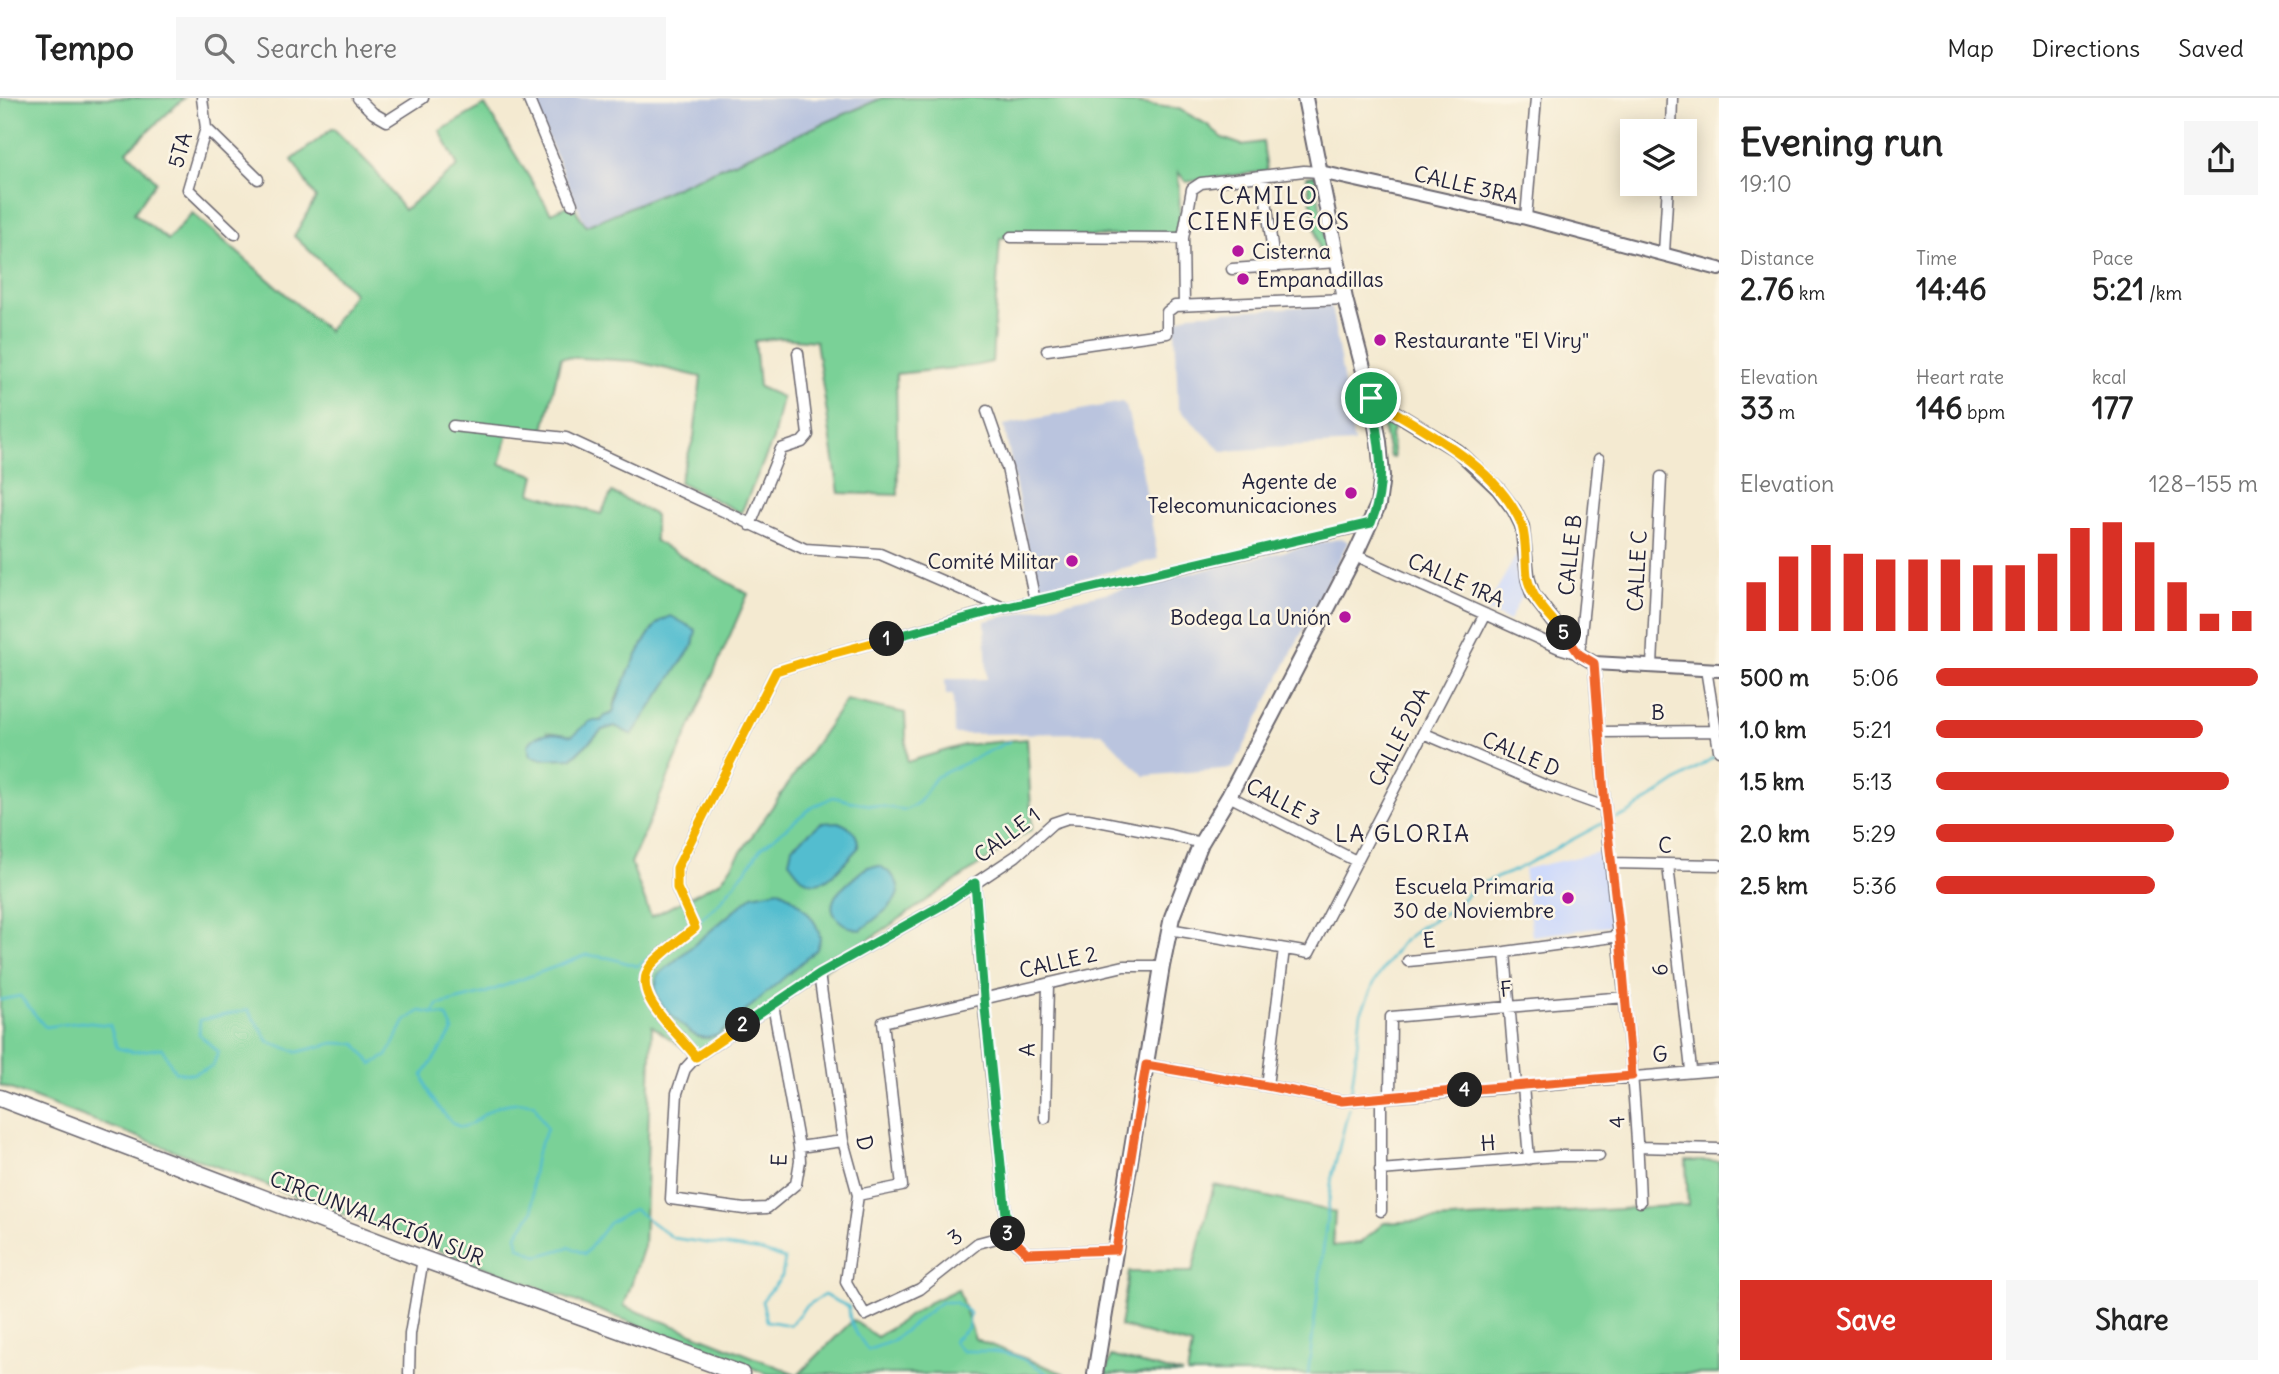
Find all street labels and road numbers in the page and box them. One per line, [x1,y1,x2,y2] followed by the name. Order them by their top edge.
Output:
[162,129,198,171] street label: 5TA
[1411,160,1521,210] street label: CALLE 3RA
[1552,513,1588,597] street label: CALLE B
[1621,530,1653,612] street label: CALLE C
[1404,547,1508,613] street label: CALLE 1RA
[1363,683,1435,791] street label: CALLE 2DA
[1651,699,1665,726] street label: B
[1478,725,1564,783] street label: CALLE D
[1241,772,1325,832] street label: CALLE 3
[969,801,1045,869] street label: CALLE 1
[1658,831,1672,859] street label: C
[1422,926,1436,954] street label: E
[1016,940,1100,984] street label: CALLE 2
[1646,963,1674,977] street label: 6
[1499,975,1513,1003] street label: F
[1651,1040,1669,1068] street label: G
[1013,1043,1041,1057] street label: A
[1603,1115,1631,1129] street label: 4
[1480,1129,1496,1157] street label: H
[850,1133,880,1153] street label: D
[765,1153,793,1167] street label: E
[266,1165,488,1271] street label: CIRCUNVALACIÓN SUR
[942,1223,968,1251] street label: 3

